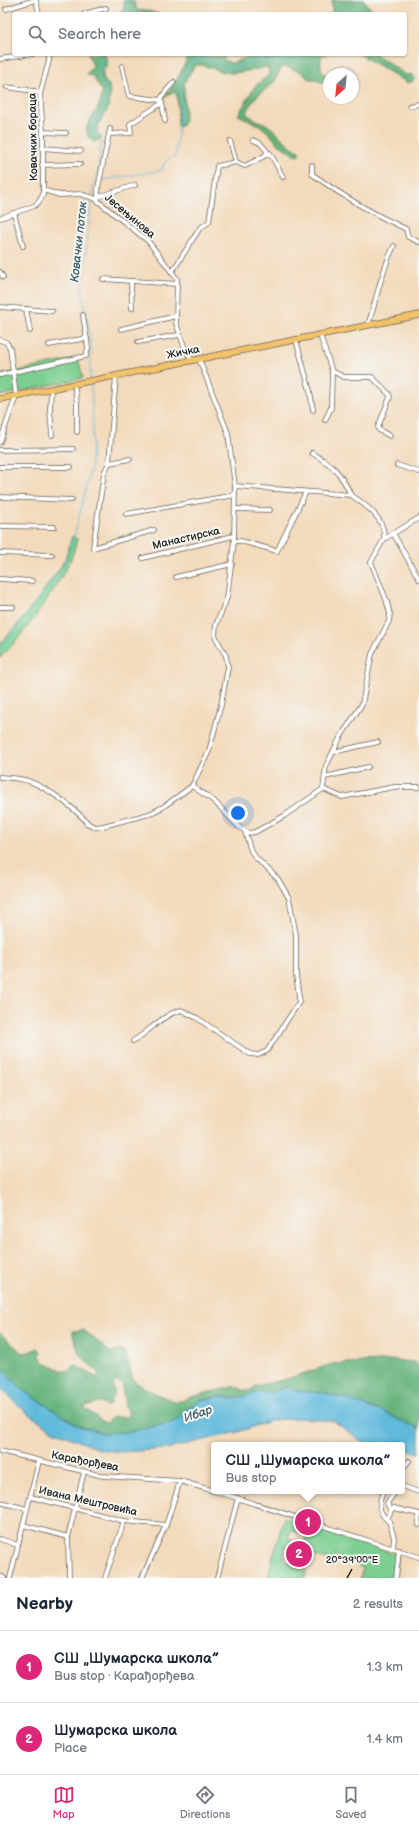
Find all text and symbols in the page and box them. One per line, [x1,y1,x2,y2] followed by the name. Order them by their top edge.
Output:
[12,12,407,56] search box
[26,23,48,45] icon: search
[58,25,141,44] text: Search here
[323,68,359,104] north arrow
[26,92,40,181] street label: Ковачких бораца
[102,191,158,241] street label: Јесењинова
[67,200,91,283] water label: Ковачки поток
[165,342,201,362] street label: Жичка
[151,524,221,552] street label: Манастирска
[228,803,248,823] your location
[182,1402,215,1426] water label: Ибар
[211,1442,405,1494] popup
[50,1448,120,1474] street label: Карађорђева
[225,1451,391,1470] text: СШ „Шумарска школа”
[225,1470,276,1486] text: Bus stop
[37,1483,139,1519] street label: Ивана Мештровића
[295,1507,321,1537] pin: 1
[286,1539,312,1569] pin: 2
[326,1554,379,1566] text: 20°39'00"E
[16,1594,73,1614] text: Nearby
[353,1596,403,1612] text: 2 results
[54,1649,219,1668] text: СШ „Шумарска школа”
[26,1659,32,1675] text: 1
[367,1659,403,1675] text: 1.3 km
[54,1668,195,1684] text: Bus stop · Карађорђева
[54,1721,177,1740] text: Шумарска школа
[25,1731,33,1747] text: 2
[367,1731,403,1747] text: 1.4 km
[54,1740,87,1756] text: Place
[53,1784,75,1821] tab: Map
[180,1784,230,1821] tab: Directions
[336,1784,366,1821] tab: Saved

